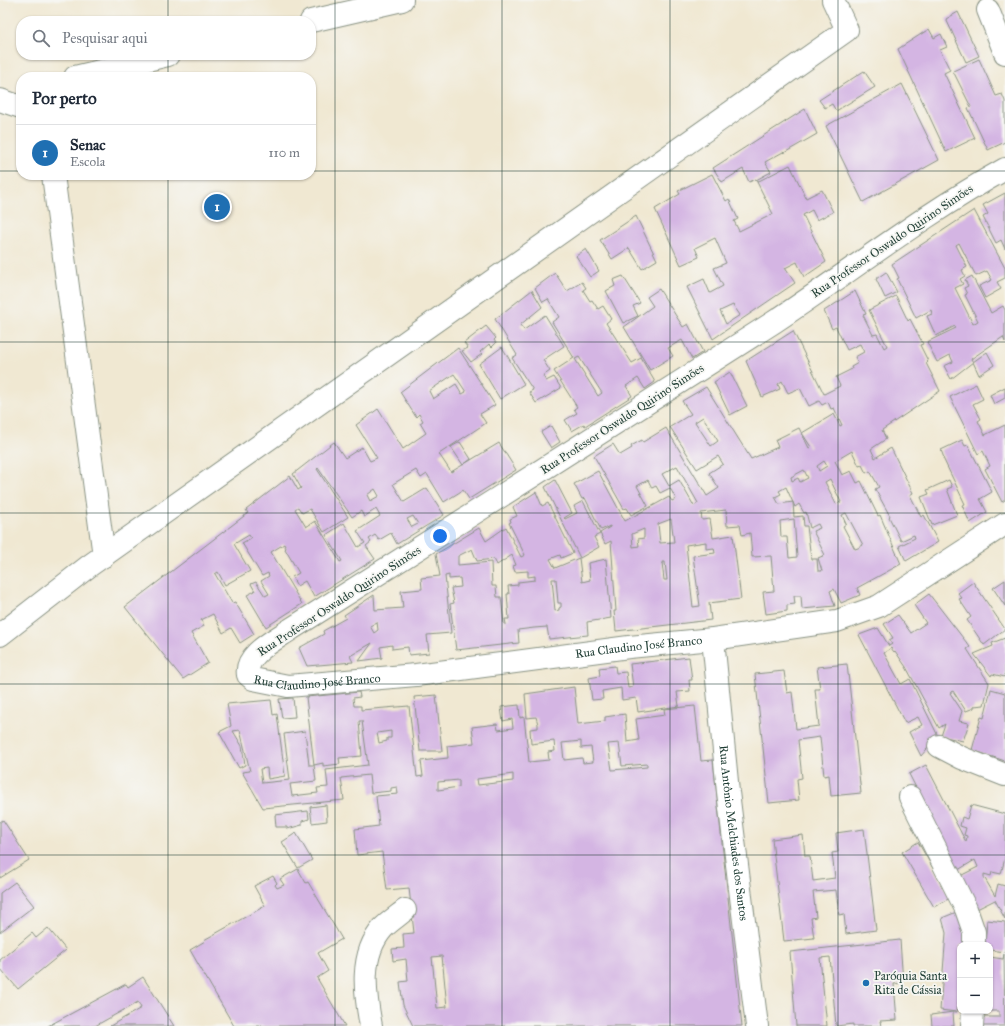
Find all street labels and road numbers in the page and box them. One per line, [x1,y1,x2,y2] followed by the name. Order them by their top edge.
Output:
[809,182,975,300] street label: Rua Professor Oswaldo Quirino Simões
[538,361,706,477] street label: Rua Professor Oswaldo Quirino Simões
[255,543,423,659] street label: Rua Professor Oswaldo Quirino Simões
[574,633,703,661] street label: Rua Claudino José Branco
[252,671,381,693] street label: Rua Claudino José Branco
[716,744,751,922] street label: Rua Antônio Melchiades dos Santos

